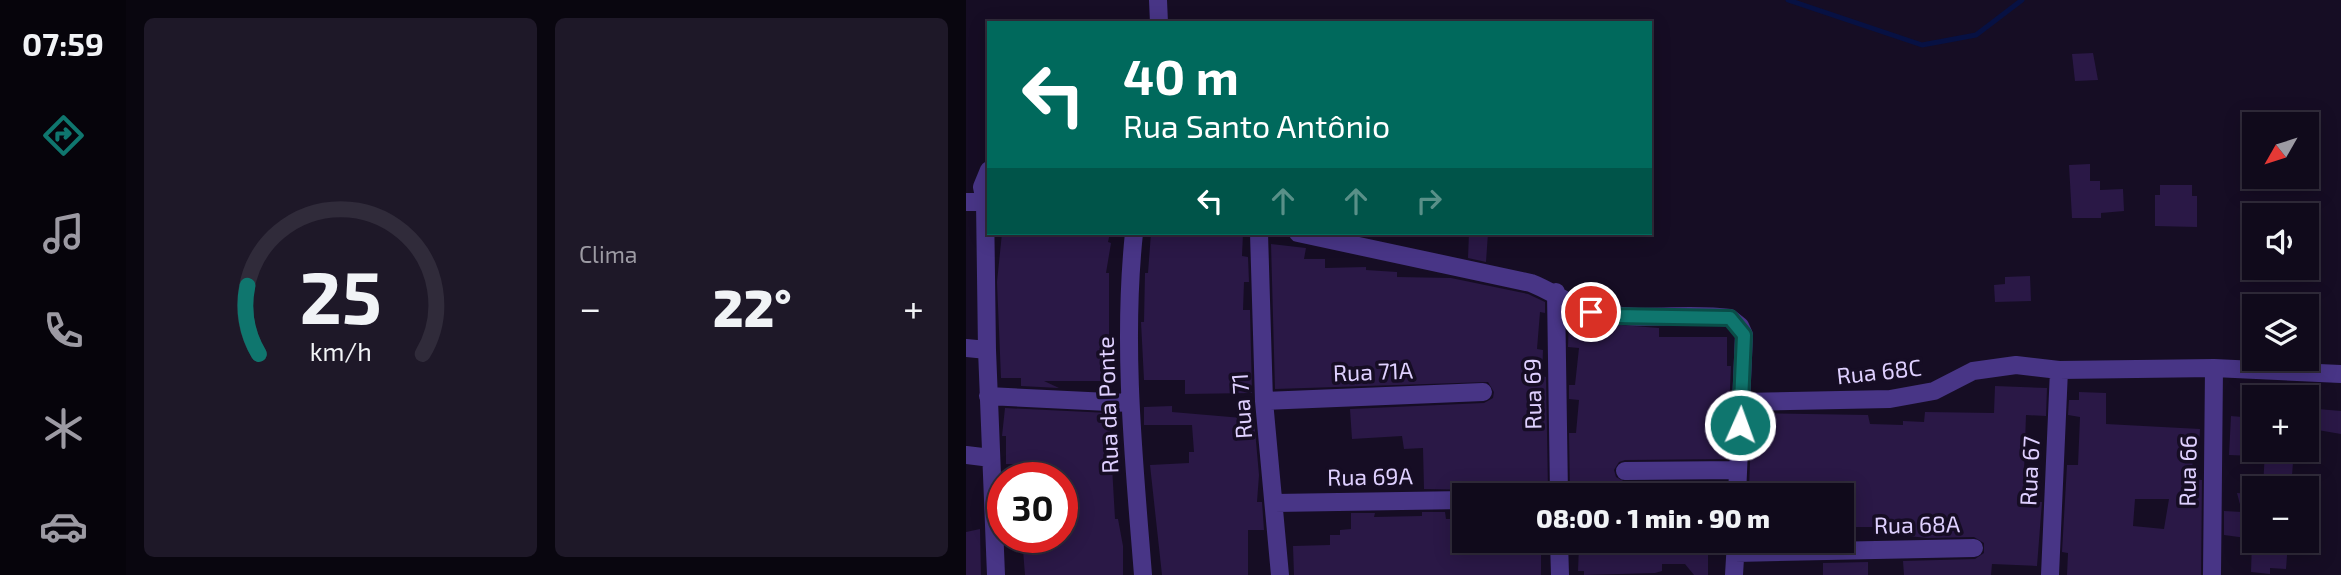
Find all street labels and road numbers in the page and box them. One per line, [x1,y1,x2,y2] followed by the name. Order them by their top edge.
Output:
[1091,336,1123,474] street label: Rua da Ponte
[1835,353,1923,389] street label: Rua 68C
[1332,356,1414,386] street label: Rua 71A
[1517,358,1547,430] street label: Rua 69
[1225,372,1257,440] street label: Rua 71
[2013,435,2045,507] street label: Rua 67
[2172,435,2202,507] street label: Rua 66
[1327,461,1414,491] street label: Rua 69A
[1873,509,1961,539] street label: Rua 68A

